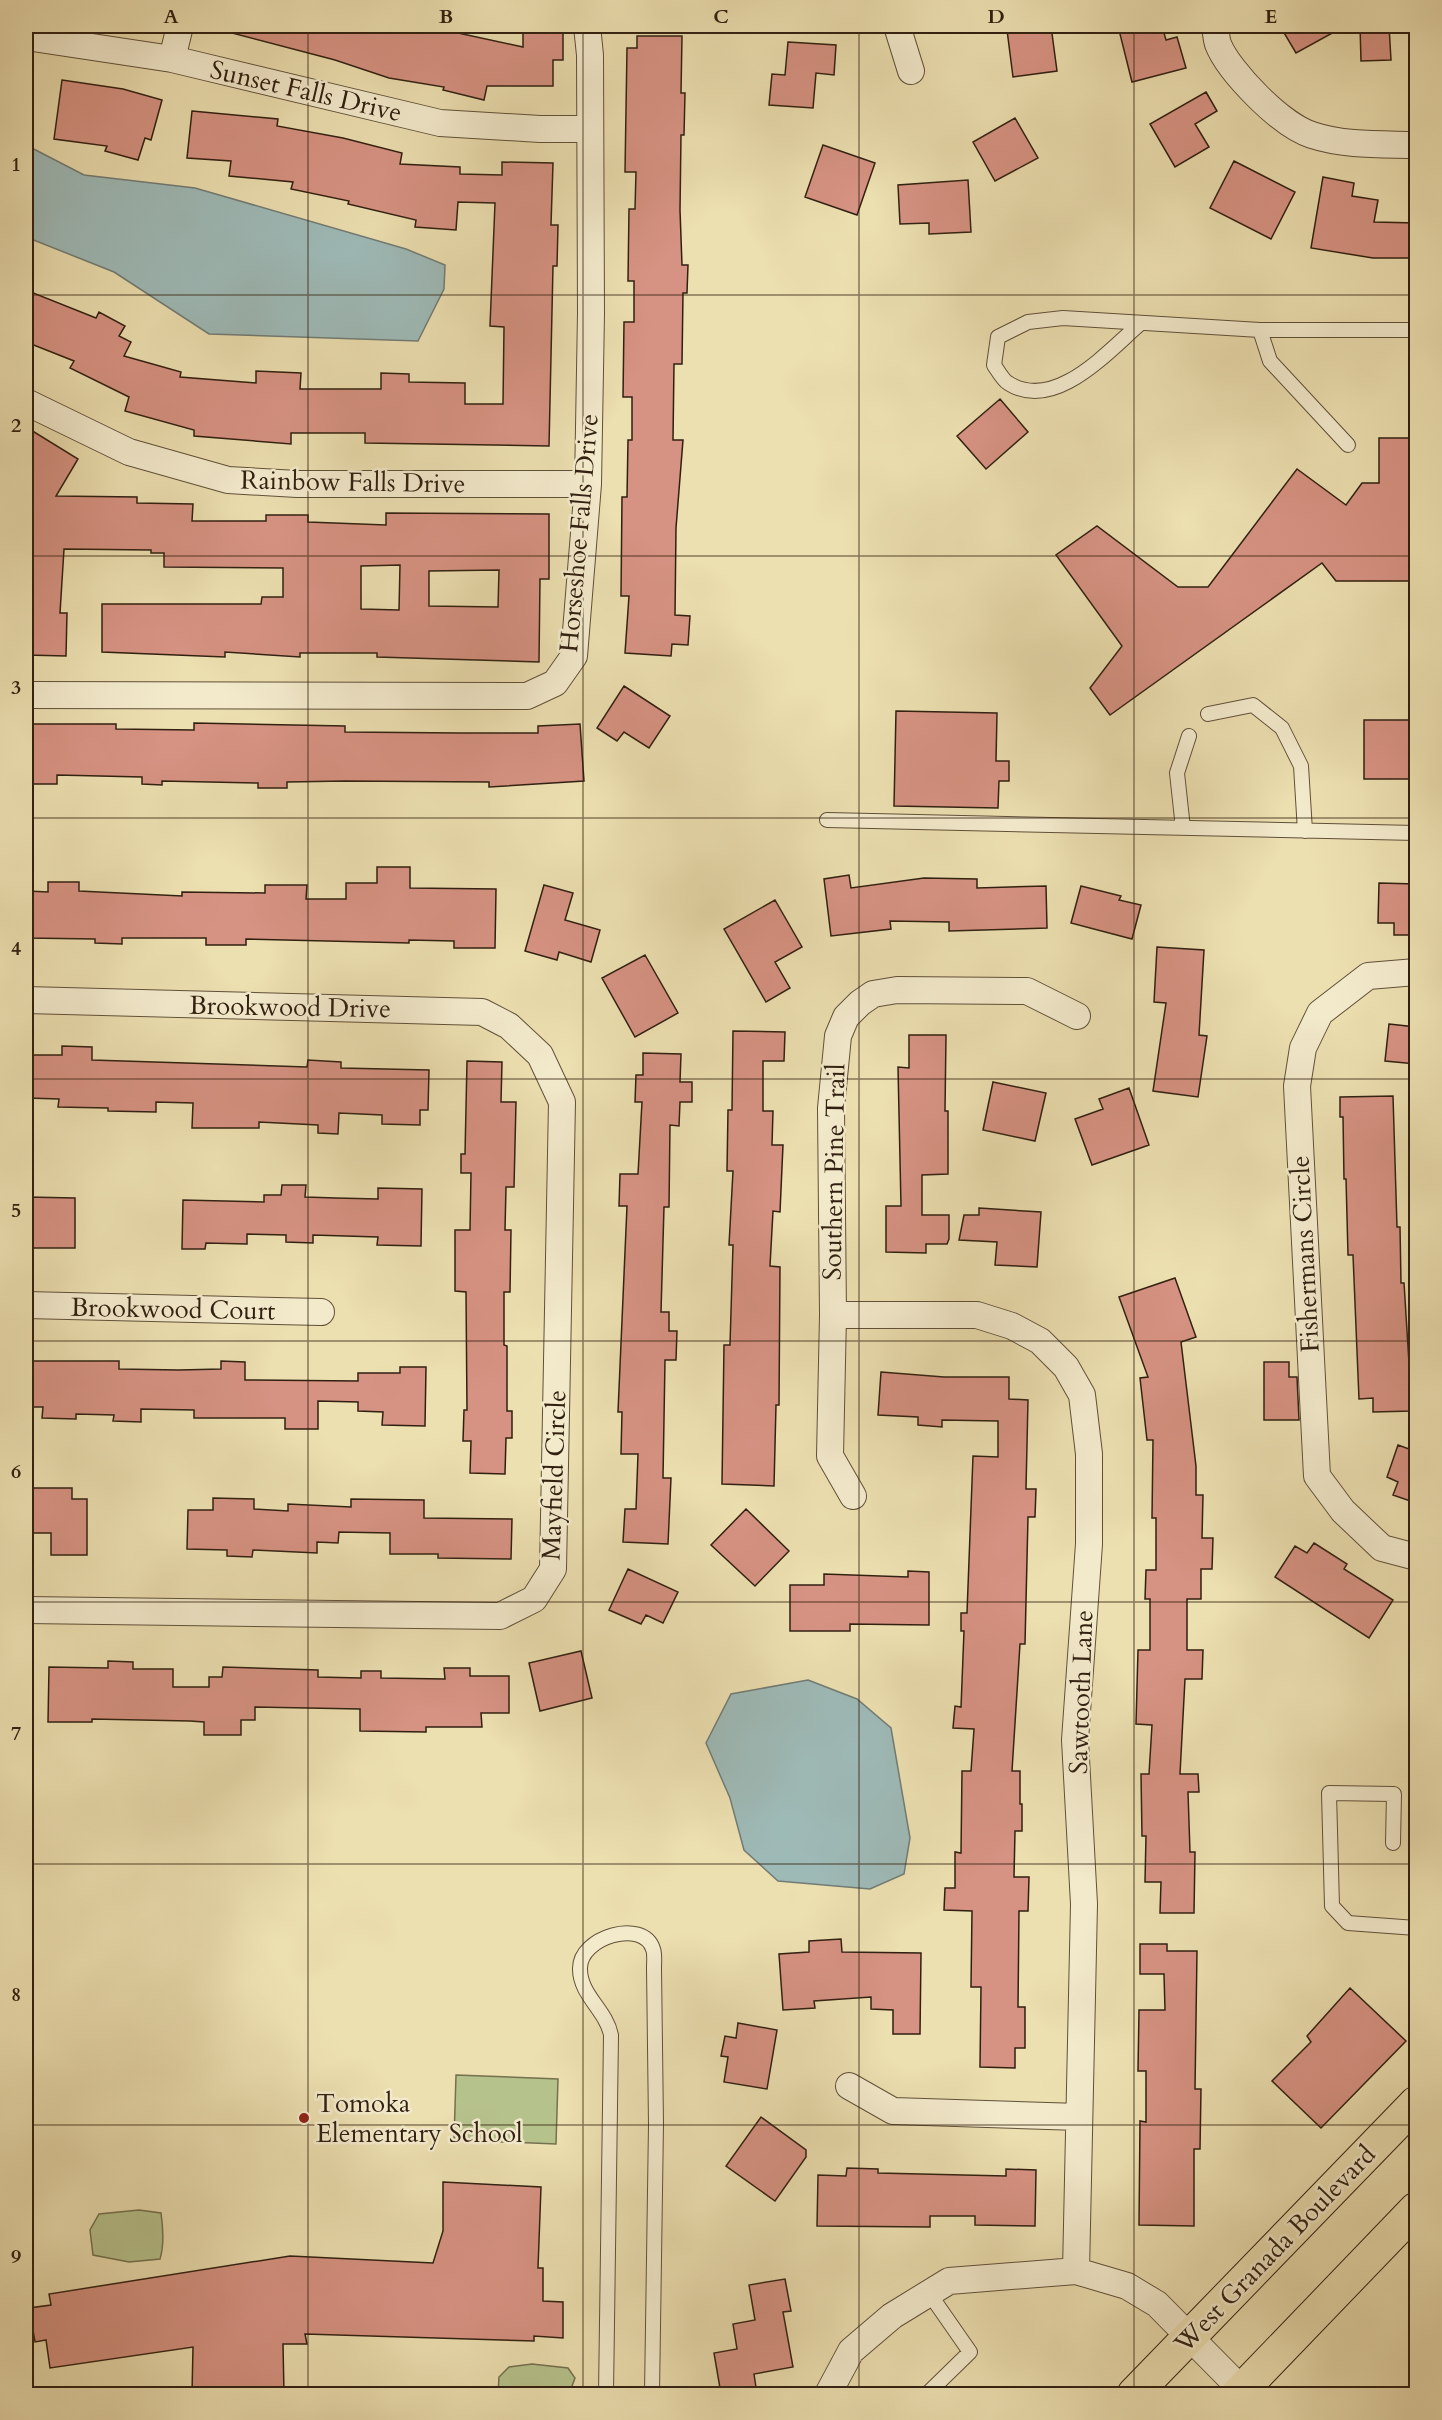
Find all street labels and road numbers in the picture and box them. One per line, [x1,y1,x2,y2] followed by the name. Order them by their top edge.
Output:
[207,52,405,130] street label: Sunset Falls Drive
[551,412,607,654] street label: Horseshoe Falls Drive
[240,463,466,501] street label: Rainbow Falls Drive
[189,988,391,1026] street label: Brookwood Drive
[815,1063,853,1281] street label: Southern Pine Trail
[1282,1155,1328,1353] street label: Fishermans Circle
[70,1290,276,1328] street label: Brookwood Court
[534,1389,574,1561] street label: Mayfield Circle
[1061,1609,1101,1775] street label: Sawtooth Lane
[1166,2137,1384,2361] street label: West Granada Boulevard

